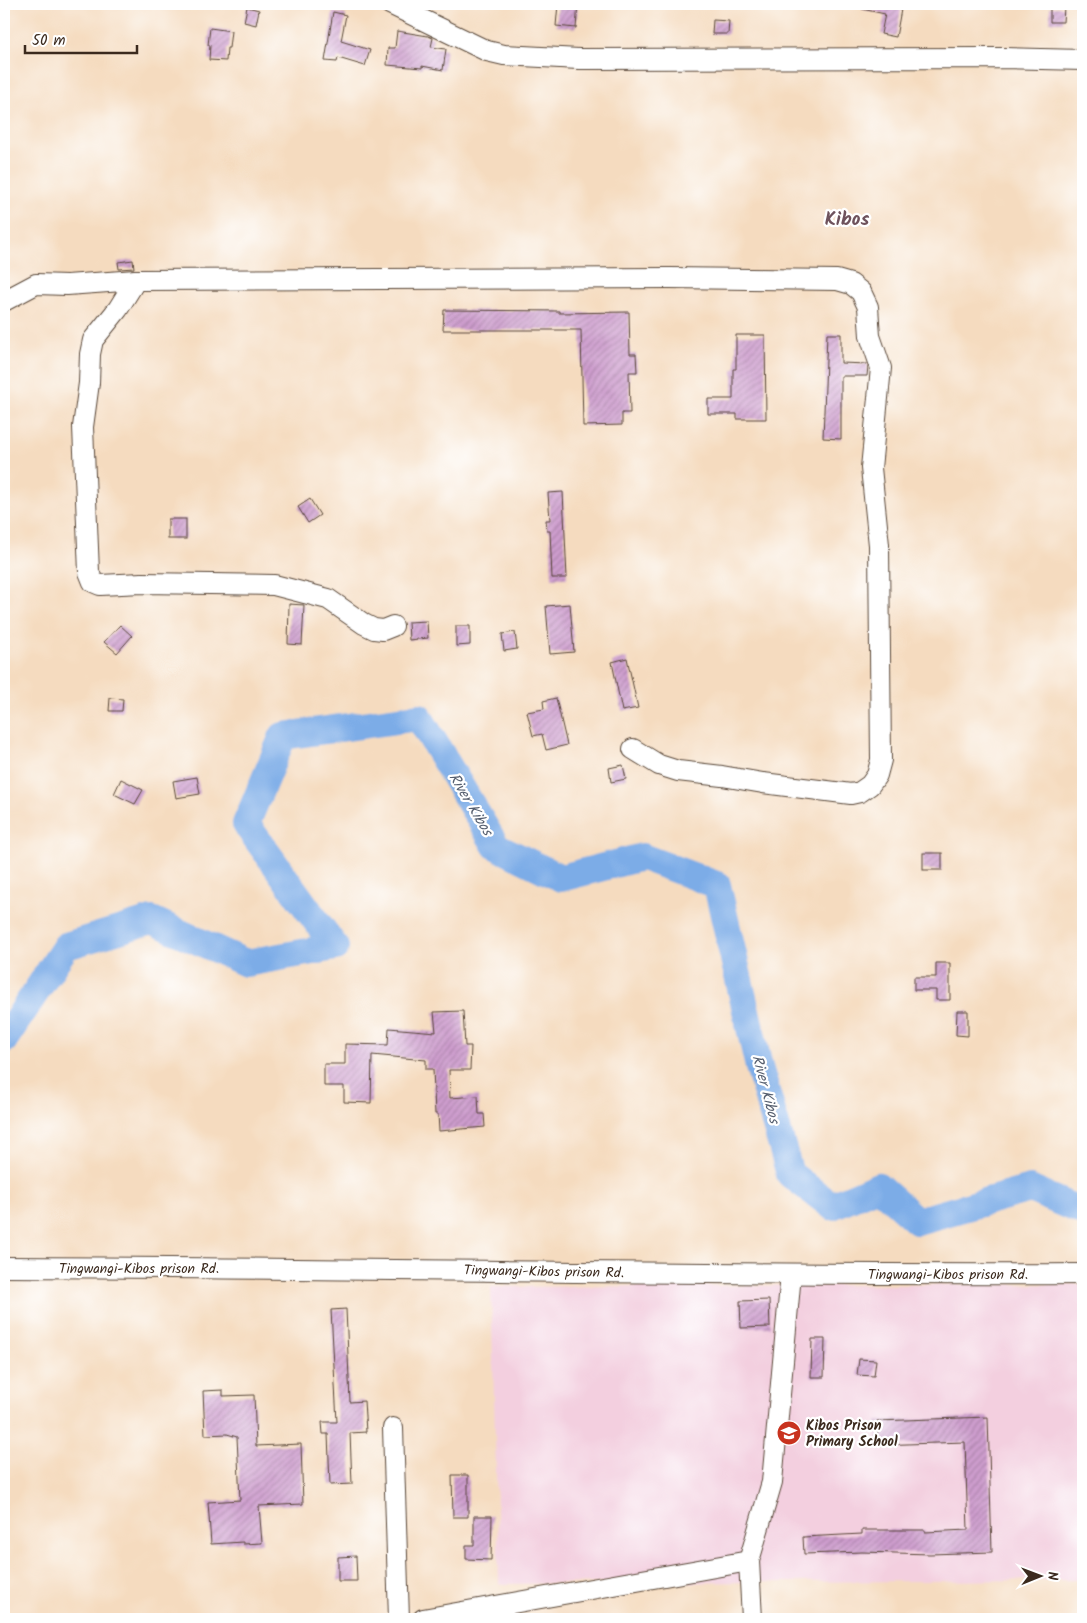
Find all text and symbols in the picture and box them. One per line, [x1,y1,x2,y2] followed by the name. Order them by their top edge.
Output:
[25,22,138,54] scale bar
[32,29,66,53] text: 50 m
[825,205,869,235] district label: Kibos
[442,768,499,842] water label: River Kibos
[744,1052,786,1128] water label: River Kibos
[59,1258,219,1280] street label: Tingwangi-Kibos prison Rd.
[464,1260,624,1284] street label: Tingwangi-Kibos prison Rd.
[868,1264,1028,1286] street label: Tingwangi-Kibos prison Rd.
[806,1415,898,1453] place label: Kibos Prison Primary School
[776,1420,802,1446] school or university icon: Kibos Prison Primary School
[1014,1550,1064,1600] north arrow
[1041,1571,1063,1581] text: N

